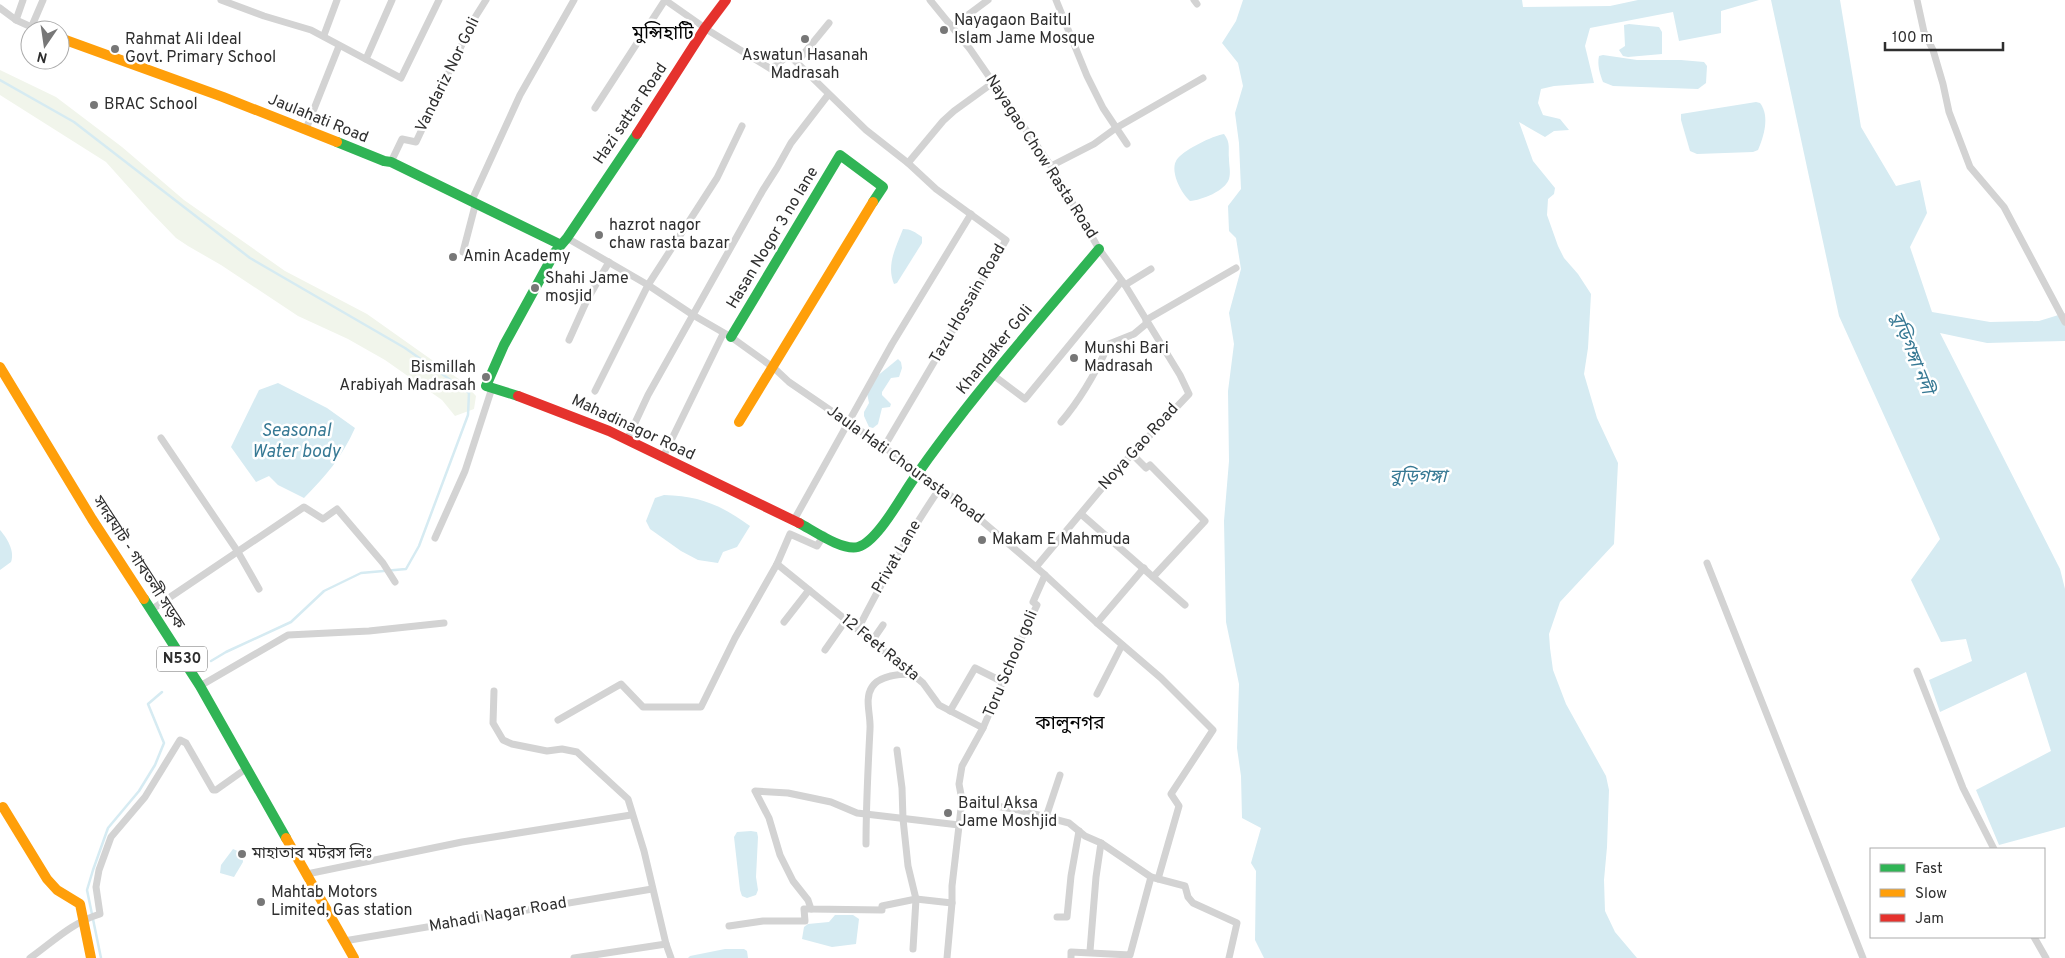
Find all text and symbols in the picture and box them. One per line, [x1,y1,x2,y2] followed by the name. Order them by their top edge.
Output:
[954,11,1095,49] place label: Nayagaon Baitul Islam Jame Mosque
[412,14,484,136] street label: Vandariz Nor Goli
[20,20,70,70] north arrow
[1885,20,2002,52] scale bar
[631,21,694,46] district label: মুন্সিহাটি
[938,24,950,36] marker: Nayagaon Baitul Islam Jame Mosque
[1892,29,1933,48] text: 100 m
[125,30,276,68] place label: Rahmat Ali Ideal Govt. Primary School
[799,33,811,45] marker: Aswatun Hasanah Madrasah
[109,43,121,55] marker: Rahmat Ali Ideal Govt. Primary School
[742,46,868,84] place label: Aswatun Hasanah Madrasah
[36,47,49,66] text: N
[590,60,672,168] street label: Hazi sattar Road
[980,71,1102,243] street label: Nayagao Chow Rasta Road
[265,90,371,148] street label: Jaulahati Road
[104,95,198,115] place label: BRAC School
[88,99,100,111] marker: BRAC School
[723,163,823,313] street label: Hasan Nogor 3 no lane
[609,216,730,254] place label: hazrot nagor chaw rasta bazar
[593,229,605,241] marker: hazrot nagor chaw rasta bazar
[926,241,1010,367] street label: Tazu Hossain Road
[463,247,571,267] place label: Amin Academy
[447,251,459,263] marker: Amin Academy
[545,269,629,307] place label: Shahi Jame mosjid
[529,282,541,294] marker: Shahi Jame mosjid
[953,301,1037,399] street label: Khandaker Goli
[1884,308,1940,401] water label: বুড়িগঙ্গা নদী
[1084,339,1169,377] place label: Munshi Bari Madrasah
[1068,352,1080,364] marker: Munshi Bari Madrasah
[339,358,476,396] place label: Bismillah Arabiyah Madrasah
[480,371,492,383] marker: Bismillah Arabiyah Madrasah
[568,391,698,465] street label: Mahadinagor Road
[1095,399,1183,495] street label: Noya Gao Road
[823,401,987,529] street label: Jaula Hati Chourasta Road
[252,420,342,464] water label: Seasonal Water body
[1389,465,1450,489] water label: বুড়িগঙ্গা
[87,491,190,634] street label: সদরঘাট - গাবতলী সড়ক
[868,517,926,597] street label: Privat Lane
[992,530,1130,550] place label: Makam E Mahmuda
[976,534,988,546] marker: Makam E Mahmuda
[979,607,1043,721] street label: Toru School goli
[837,610,923,686] street label: 12 Feet Rasta
[157,646,207,672] road number: N530
[1034,712,1105,736] district label: কালুনগর
[958,794,1057,832] place label: Baitul Aksa Jame Moshjid
[942,807,954,819] marker: Baitul Aksa Jame Moshjid
[251,843,372,864] place label: মাহাতাব মটরস লিঃ
[236,848,248,860] marker: মাহাতাব মটরস লিঃ
[1870,848,2045,938] legend
[1915,860,1943,879] text: Fast
[271,883,413,921] place label: Mahtab Motors Limited, Gas station
[1915,885,1947,904] text: Slow
[428,893,568,937] street label: Mahadi Nagar Road
[255,896,267,908] marker: Mahtab Motors Limited, Gas station
[1915,910,1944,929] text: Jam

